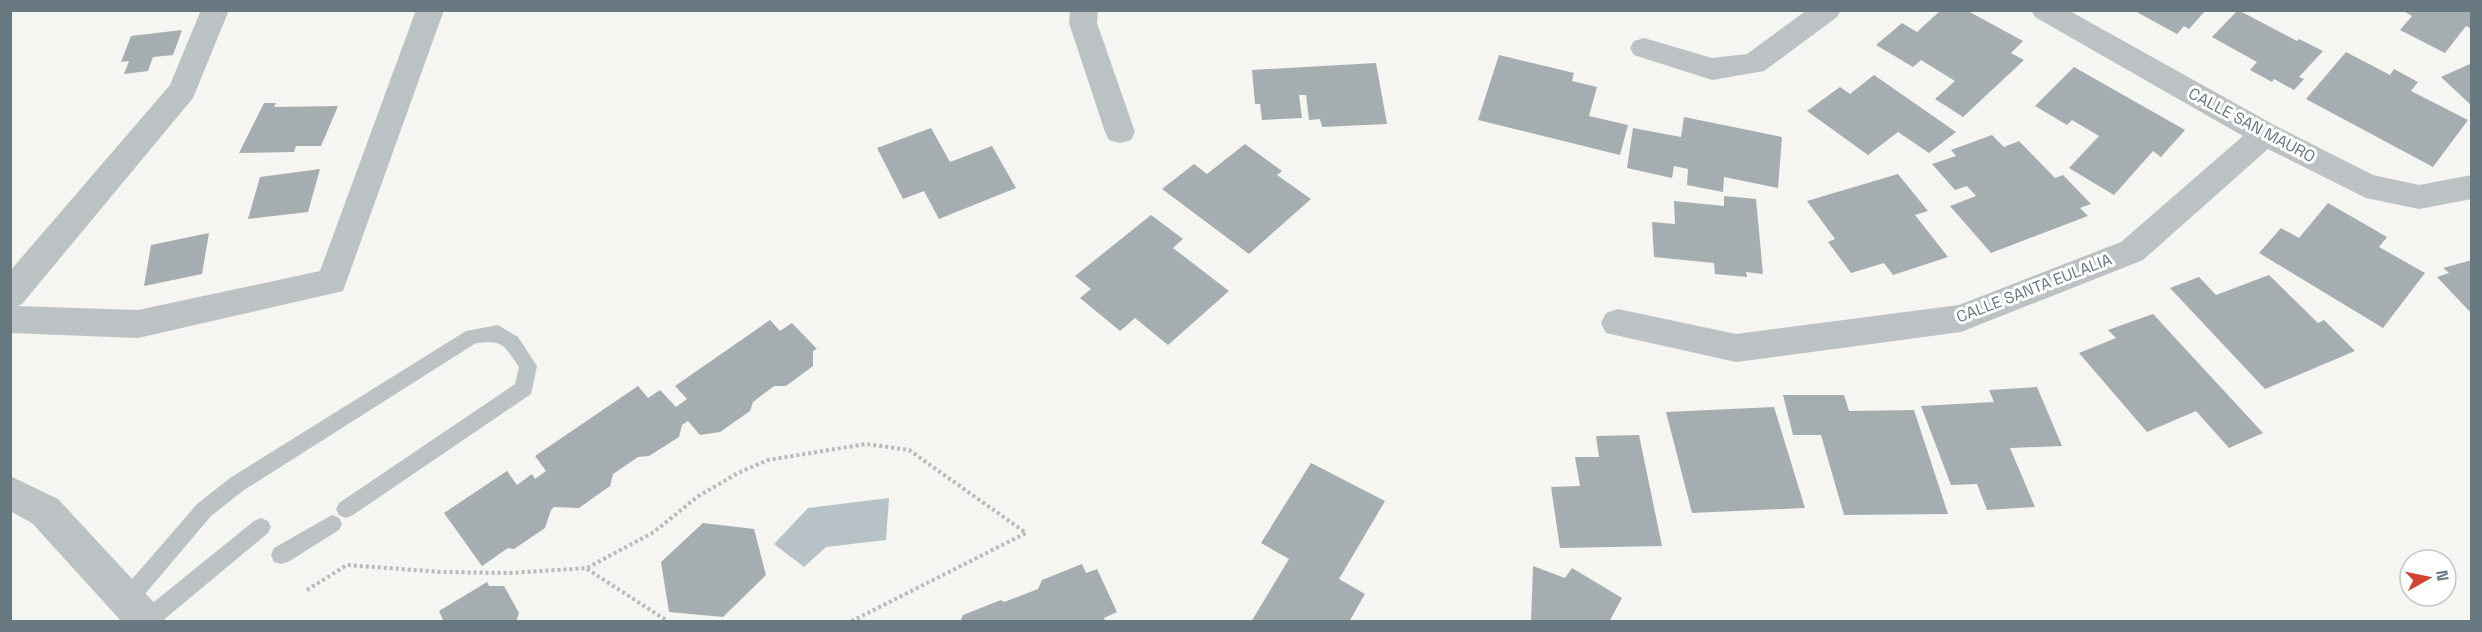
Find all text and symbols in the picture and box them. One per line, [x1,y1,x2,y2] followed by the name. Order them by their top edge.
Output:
[2185,83,2319,167] street label: CALLE SAN MAURO
[1953,249,2115,327] street label: CALLE SANTA EULALIA
[2398,548,2458,608] north arrow
[2431,569,2454,583] text: N

